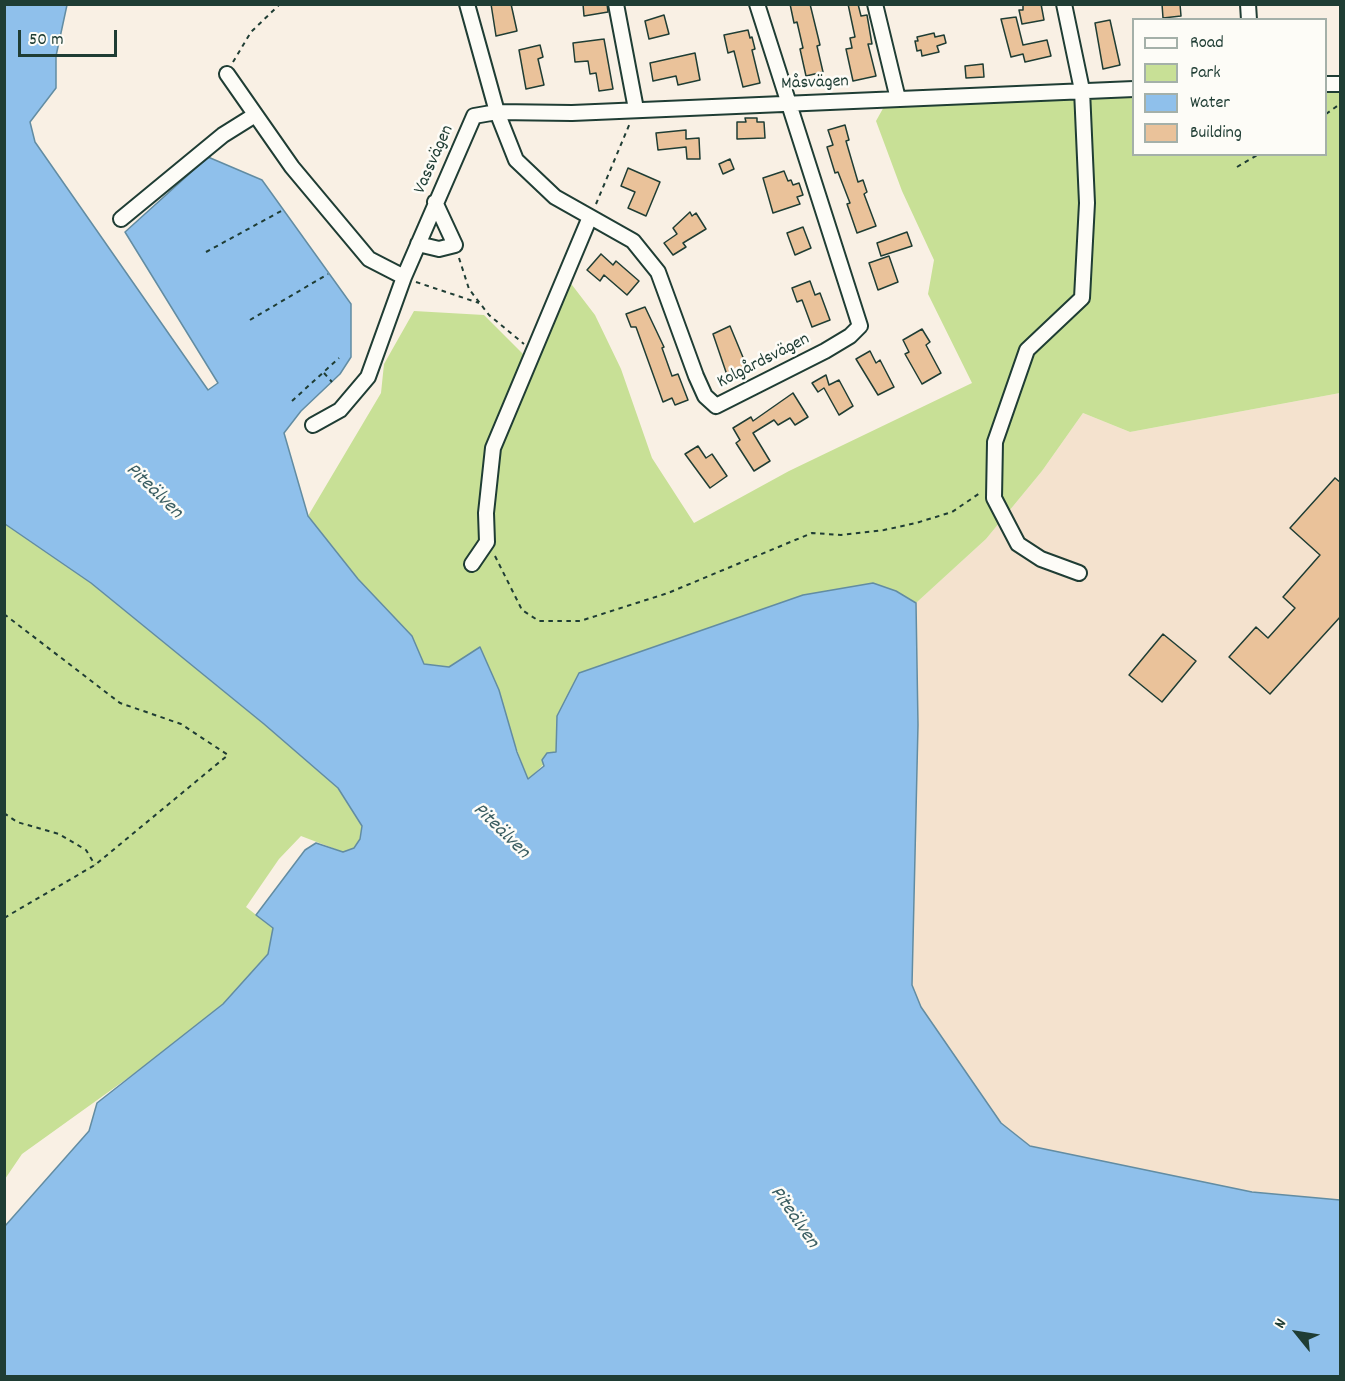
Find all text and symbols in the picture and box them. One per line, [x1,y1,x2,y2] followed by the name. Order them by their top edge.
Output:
[21,18,120,56] scale bar
[1132,18,1327,156] legend
[29,28,64,53] text: 50 m
[1190,31,1224,56] text: Road
[1190,61,1221,86] text: Park
[781,72,849,96] street label: Måsvägen
[1190,91,1230,116] text: Water
[1190,121,1242,146] text: Building
[410,122,460,198] street label: Vassvägen
[714,330,814,394] street label: Kolgårdsvägen
[119,459,187,525] water label: Piteälven
[466,799,534,865] water label: Piteälven
[763,1182,823,1254] water label: Piteälven
[1267,1303,1327,1363] north arrow
[1269,1315,1293,1333] text: N

